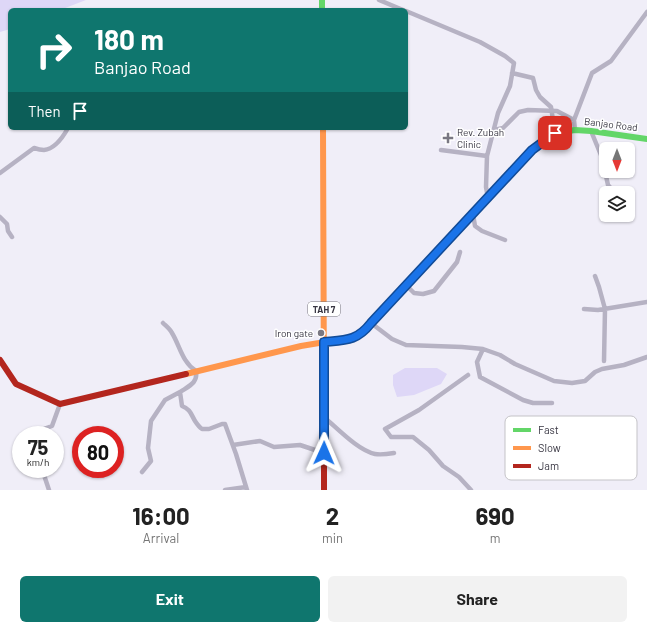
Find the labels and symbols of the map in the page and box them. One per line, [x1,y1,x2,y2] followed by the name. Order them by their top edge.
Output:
[584,115,638,133] street label: Banjao Road
[538,116,572,150] pin
[457,126,504,150] place label: Rev. Zubah Clinic
[442,132,454,144] marker: Rev. Zubah Clinic
[599,142,635,178] north arrow
[308,302,340,316] road number: TAH 7
[275,327,313,339] place label: Iron gate
[316,328,326,338] marker: Iron gate
[505,416,637,480] legend
[538,423,559,436] text: Fast
[72,426,124,478] speed limit sign: 80
[303,432,345,474] position arrow
[538,441,561,454] text: Slow
[538,459,559,472] text: Jam

